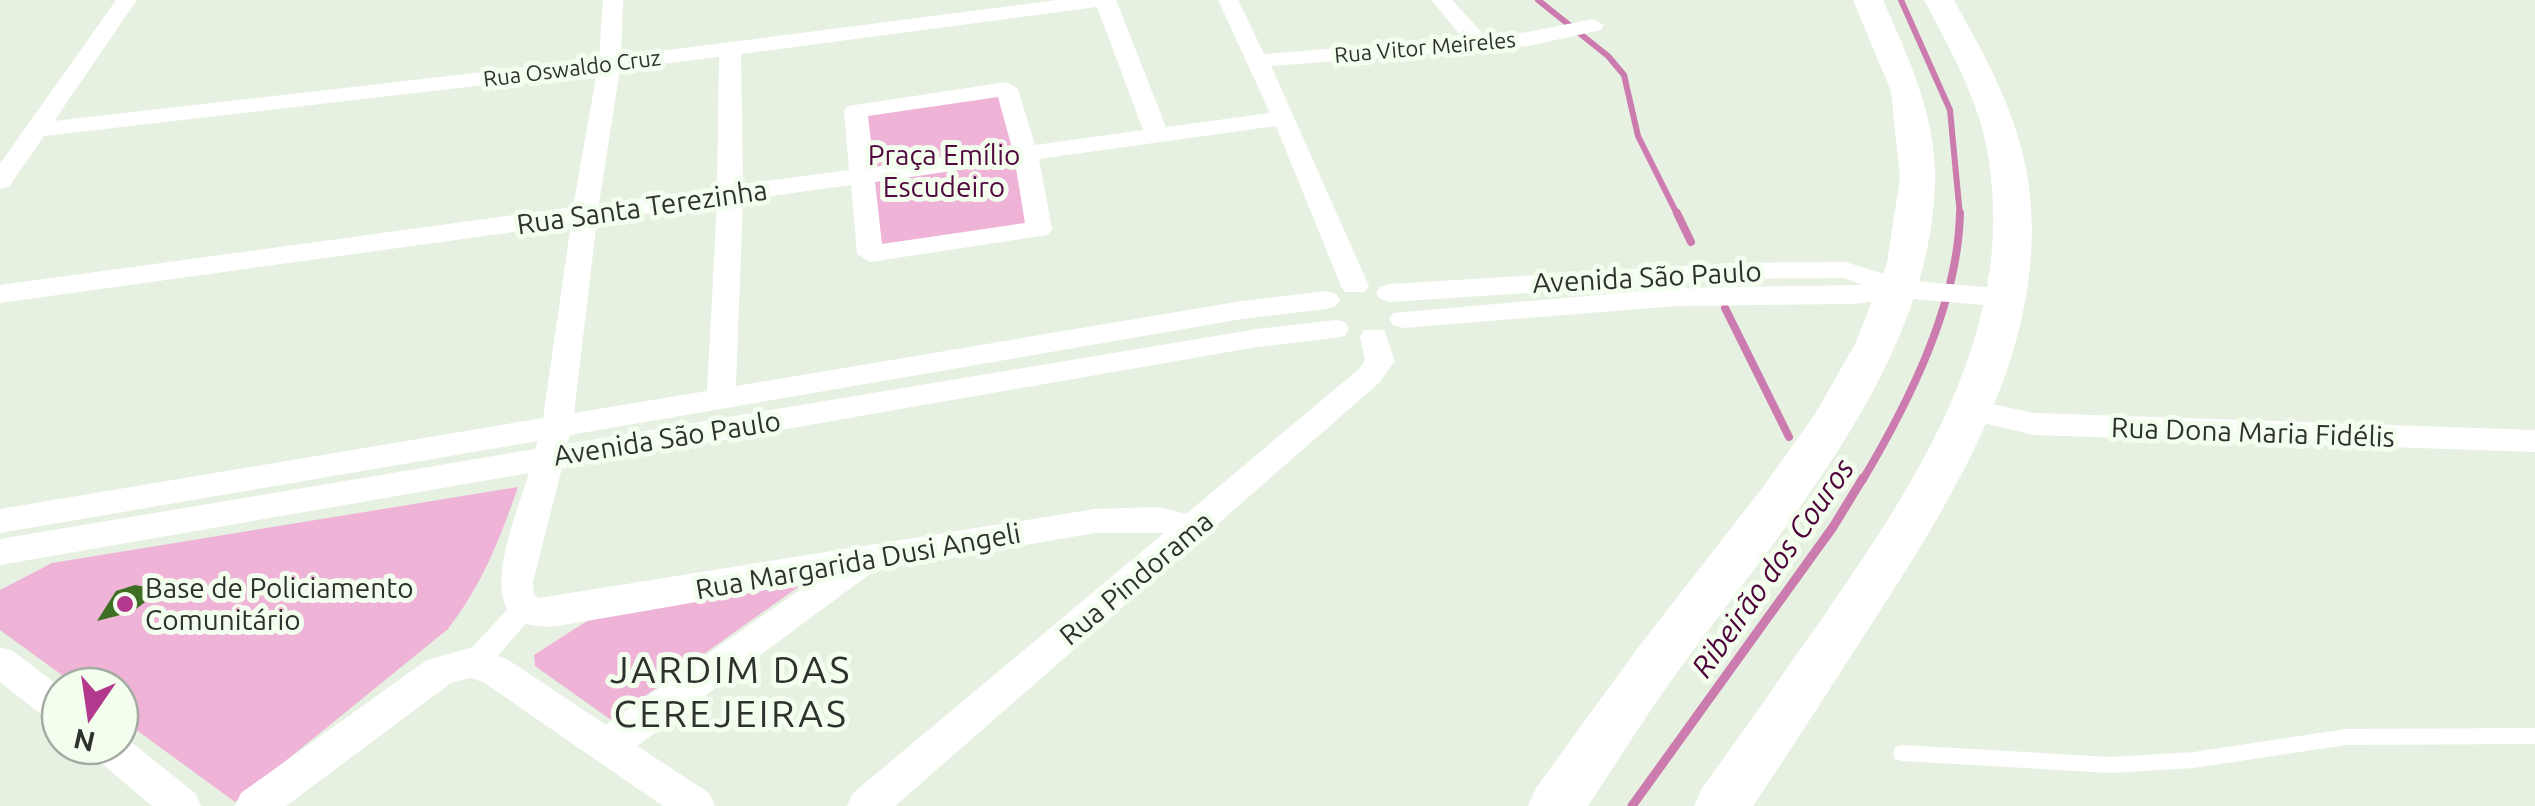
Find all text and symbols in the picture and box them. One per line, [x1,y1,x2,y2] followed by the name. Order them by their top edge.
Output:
[1333,26,1517,67] street label: Rua Vitor Meireles
[482,44,662,91] street label: Rua Oswaldo Cruz
[868,139,1020,202] park label: Praça Emílio Escudeiro
[515,174,769,239] street label: Rua Santa Terezinha
[1532,255,1762,298] street label: Avenida São Paulo
[551,404,783,471] street label: Avenida São Paulo
[2111,411,2395,452] street label: Rua Dona Maria Fidélis
[1684,451,1861,683] water label: Ribeirão dos Couros
[1053,505,1218,651] street label: Rua Pindorama
[693,517,1023,604] street label: Rua Margarida Dusi Angeli
[145,572,414,635] place label: Base de Policiamento Comunitário
[114,593,136,615] marker: Base de Policiamento Comunitário
[610,648,852,734] district label: JARDIM DAS CEREJEIRAS
[40,666,140,766] north arrow
[71,723,98,758] text: N

